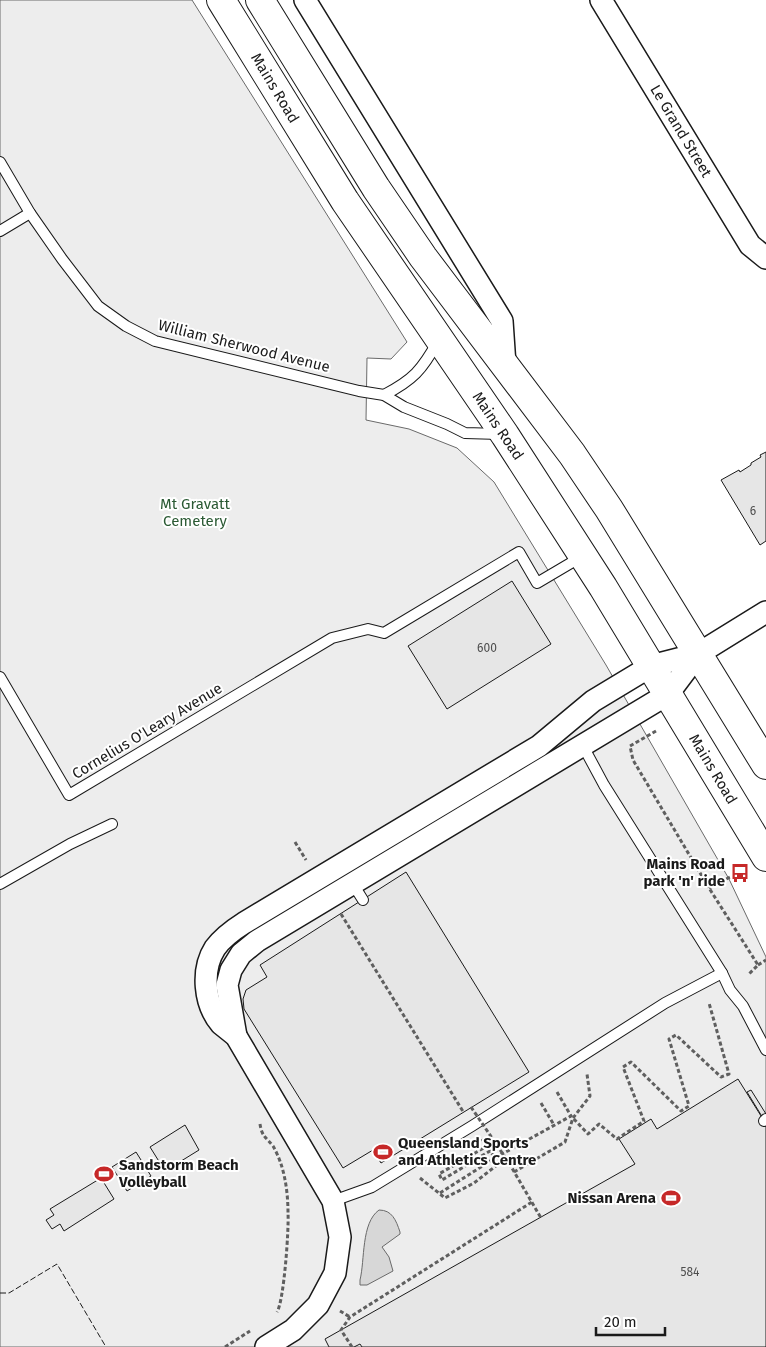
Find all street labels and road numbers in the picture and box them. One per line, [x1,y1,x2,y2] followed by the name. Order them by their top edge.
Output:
[247,50,303,126] street label: Mains Road
[646,82,716,181] street label: Le Grand Street
[156,316,332,376] street label: William Sherwood Avenue
[469,388,527,464] street label: Mains Road
[69,679,225,783] street label: Cornelius O'Leary Avenue
[685,731,741,807] street label: Mains Road

